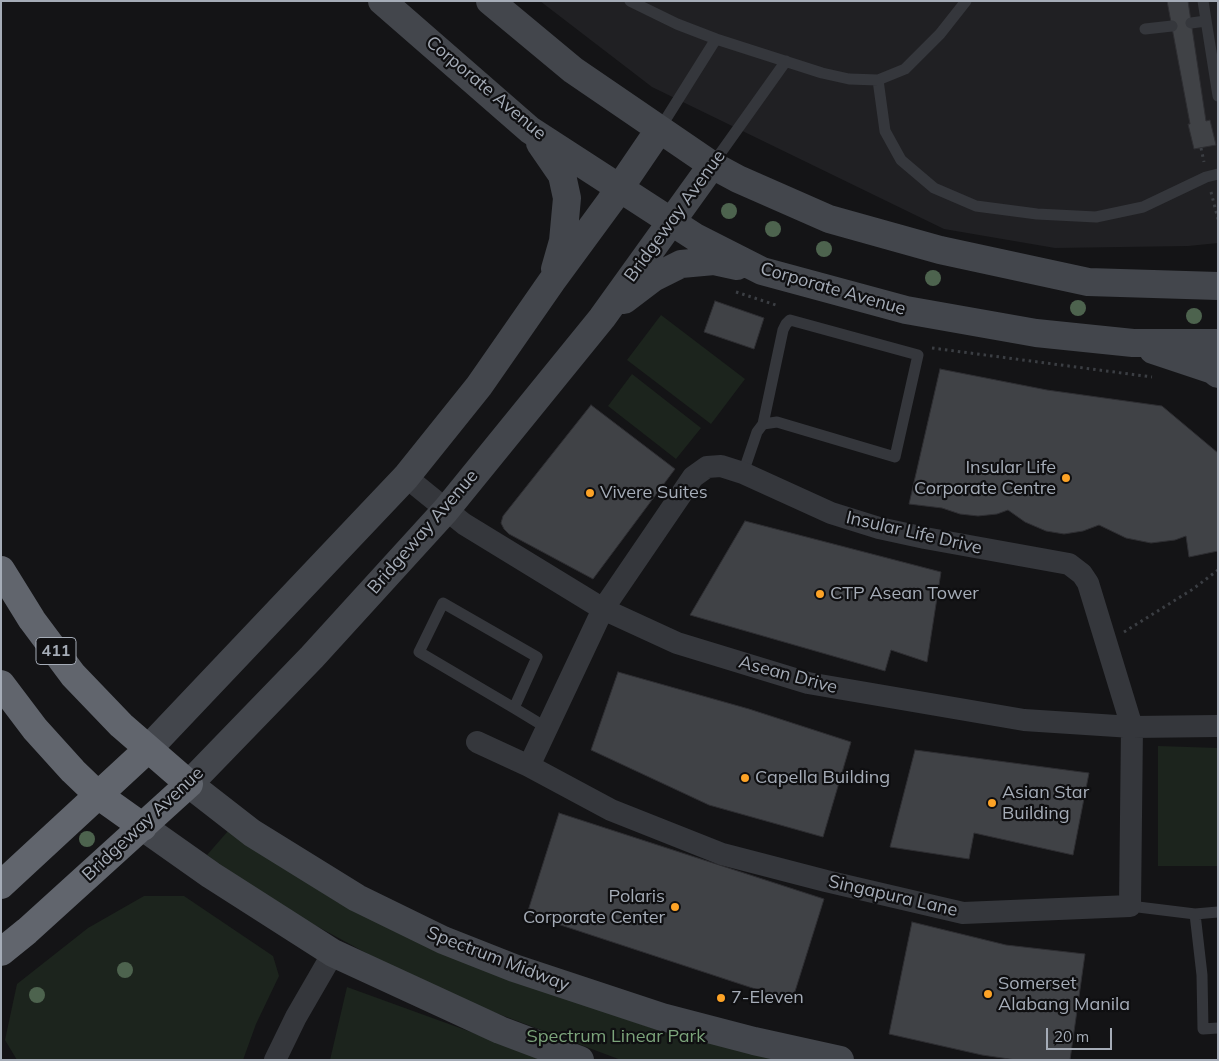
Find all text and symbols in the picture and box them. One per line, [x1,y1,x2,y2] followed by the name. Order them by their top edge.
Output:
[422,31,550,145] street label: Corporate Avenue
[620,146,730,286] street label: Bridgeway Avenue
[758,258,908,320] street label: Corporate Avenue
[914,457,1056,499] place label: Insular Life Corporate Centre
[363,465,483,599] street label: Bridgeway Avenue
[1060,472,1072,484] marker: Insular Life Corporate Centre
[600,482,708,504] place label: Vivere Suites
[584,487,596,499] marker: Vivere Suites
[844,507,984,559] street label: Insular Life Drive
[830,583,979,605] place label: CTP Asean Tower
[814,588,826,600] marker: CTP Asean Tower
[36,637,76,664] road number: 411
[736,651,840,699] street label: Asean Drive
[78,762,208,886] street label: Bridgeway Avenue
[755,767,890,789] place label: Capella Building
[739,772,751,784] marker: Capella Building
[1002,782,1089,824] place label: Asian Star Building
[986,797,998,809] marker: Asian Star Building
[826,871,960,921] street label: Singapura Lane
[523,886,665,929] place label: Polaris Corporate Center
[669,901,681,913] marker: Polaris Corporate Center
[424,922,572,996] street label: Spectrum Midway
[998,973,1130,1016] place label: Somerset Alabang Manila
[731,987,804,1009] place label: 7-Eleven
[982,988,994,1000] marker: Somerset Alabang Manila
[715,992,727,1004] marker: 7-Eleven
[1049,1018,1115,1050] scale bar
[527,1026,705,1048] park label: Spectrum Linear Park
[1054,1027,1089,1046] text: 20 m

